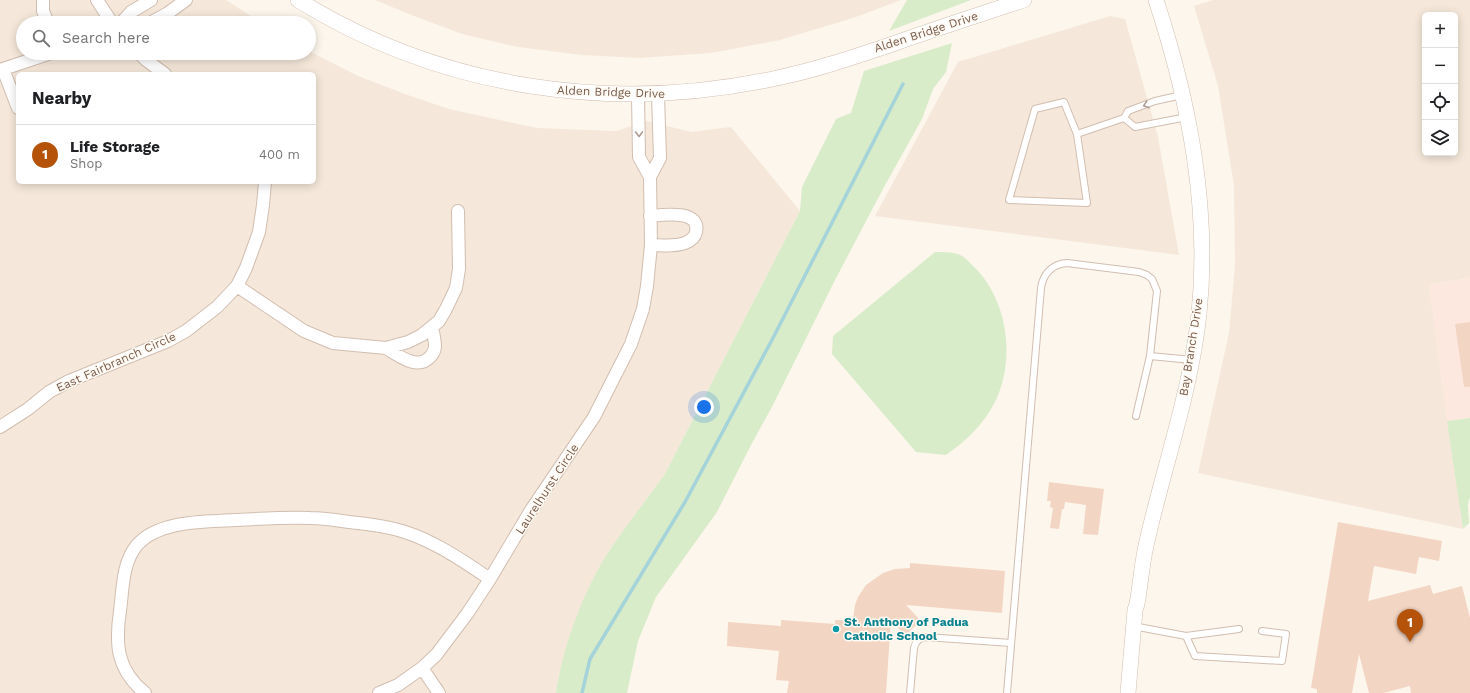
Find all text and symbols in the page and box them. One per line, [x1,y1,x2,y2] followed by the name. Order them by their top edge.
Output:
[872,9,980,55] street label: Alden Bridge Drive
[1422,12,1458,156] map controls
[1422,12,1458,48] button: +
[16,16,316,60] search box
[30,27,52,49] icon: search
[62,29,150,47] text: Search here
[1422,48,1458,84] button: −
[557,83,665,101] street label: Alden Bridge Drive
[1422,84,1458,120] button: locate
[32,88,91,108] text: Nearby
[1142,100,1149,108] one-way arrow
[1422,120,1458,156] button: layers
[634,131,643,137] one-way arrow
[70,138,160,156] text: Life Storage
[42,147,48,162] text: 1
[259,147,300,162] text: 400 m
[70,156,102,171] text: Shop
[1176,297,1206,397] street label: Bay Branch Drive
[54,329,178,395] street label: East Fairbranch Circle
[694,397,714,417] your location
[513,441,582,537] street label: Laurelhurst Circle
[1397,609,1423,642] pin: 1
[844,615,969,643] place label: St. Anthony of Padua Catholic School
[831,624,841,634] marker: St. Anthony of Padua Catholic School

